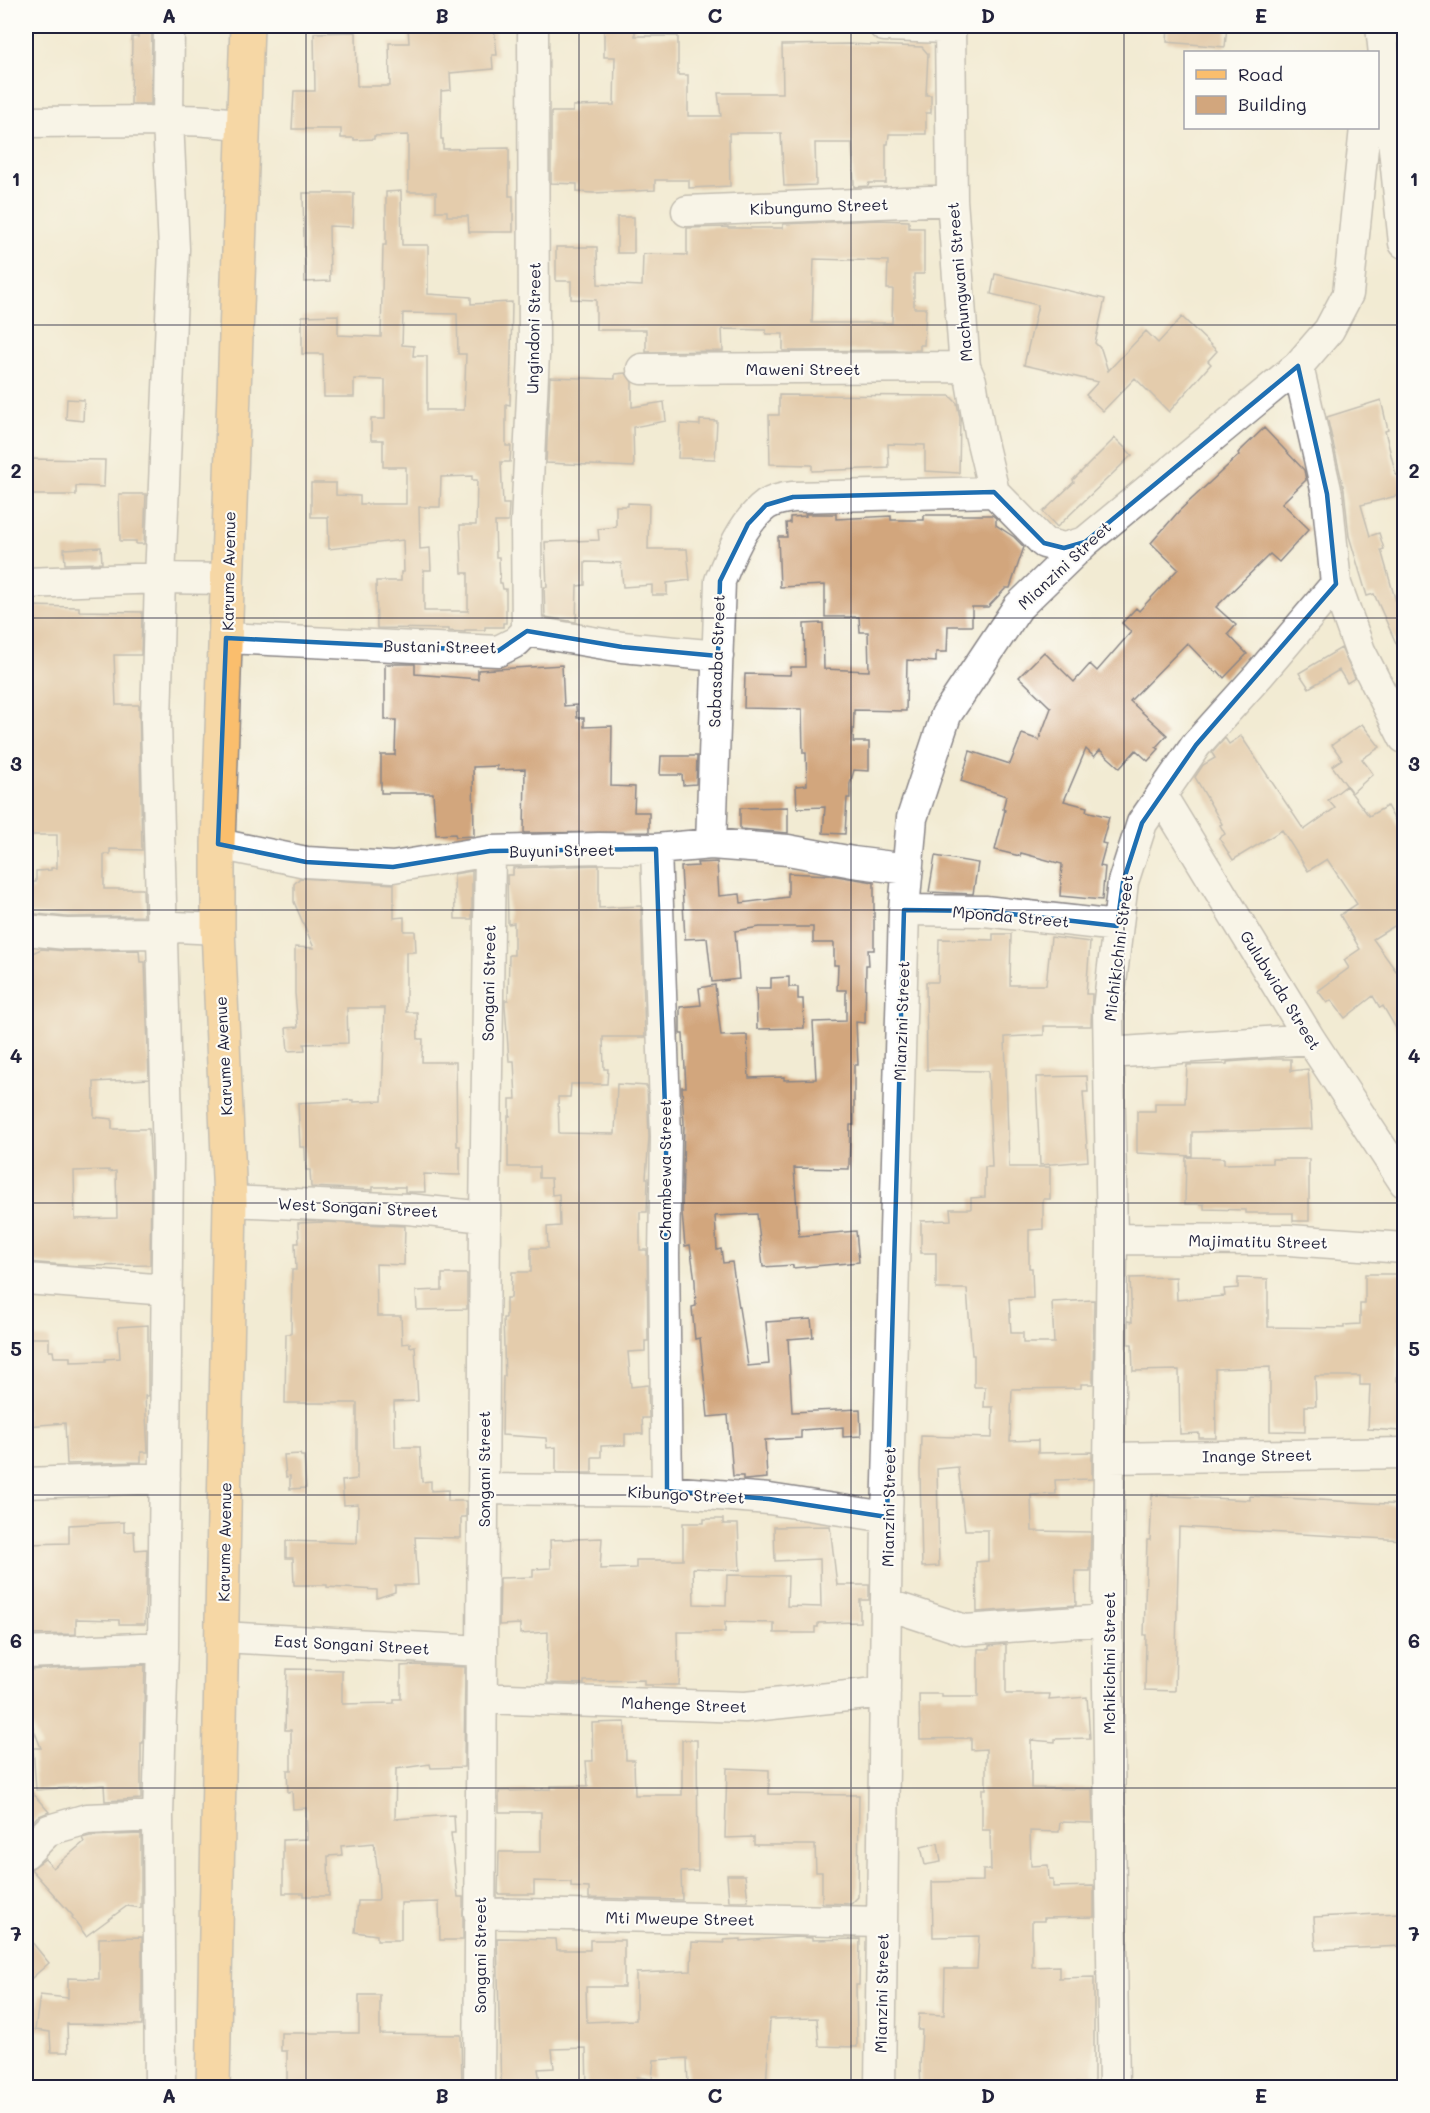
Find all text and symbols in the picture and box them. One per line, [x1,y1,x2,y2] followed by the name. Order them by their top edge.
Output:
[162,2,176,28] text: A
[435,2,449,28] text: B
[708,2,723,28] text: C
[981,2,995,28] text: D
[1255,2,1267,28] text: E
[1184,51,1379,129] legend
[1238,62,1283,86] text: Road
[1238,92,1306,116] text: Building
[12,165,20,191] text: 1
[1410,165,1418,191] text: 1
[749,193,889,219] street label: Kibungumo Street
[942,201,976,363] street label: Machungwani Street
[521,262,545,394] street label: Ungindoni Street
[746,358,860,379] street label: Maweni Street
[10,457,22,483] text: 2
[1408,457,1420,483] text: 2
[216,511,240,631] street label: Karume Avenue
[1013,516,1115,614] street label: Mianzini Street
[703,594,729,728] street label: Sabasaba Street
[383,635,497,657] street label: Bustani Street
[10,750,22,776] text: 3
[1408,750,1420,776] text: 3
[509,839,615,861] street label: Buyuni Street
[1099,874,1137,1022] street label: Michikichini Street
[952,900,1070,932] street label: Mponda Street
[476,925,500,1041] street label: Songani Street
[1236,926,1326,1054] street label: Gulubwida Street
[888,961,914,1081] street label: Mianzini Street
[209,996,237,1116] street label: Karume Avenue
[10,1042,23,1068] text: 4
[1408,1042,1421,1068] text: 4
[654,1099,675,1241] street label: Chambewa Street
[277,1192,439,1222] street label: West Songani Street
[1188,1229,1328,1253] street label: Majimatitu Street
[10,1335,22,1361] text: 5
[1408,1335,1420,1361] text: 5
[473,1411,494,1527] street label: Songani Street
[1202,1444,1312,1466] street label: Inange Street
[876,1447,900,1567] street label: Mianzini Street
[627,1480,745,1508] street label: Kibungo Street
[212,1482,236,1602] street label: Karume Avenue
[1098,1592,1119,1734] street label: Mchikichini Street
[10,1627,22,1653] text: 6
[1408,1627,1420,1653] text: 6
[274,1629,430,1659] street label: East Songani Street
[621,1691,747,1717] street label: Mahenge Street
[469,1897,490,2013] street label: Songani Street
[605,1906,755,1930] street label: Mti Mweupe Street
[10,1920,22,1946] text: 7
[1408,1920,1420,1946] text: 7
[869,1933,893,2053] street label: Mianzini Street
[162,2082,176,2108] text: A
[435,2082,449,2108] text: B
[708,2082,723,2108] text: C
[981,2082,995,2108] text: D
[1255,2082,1267,2108] text: E

